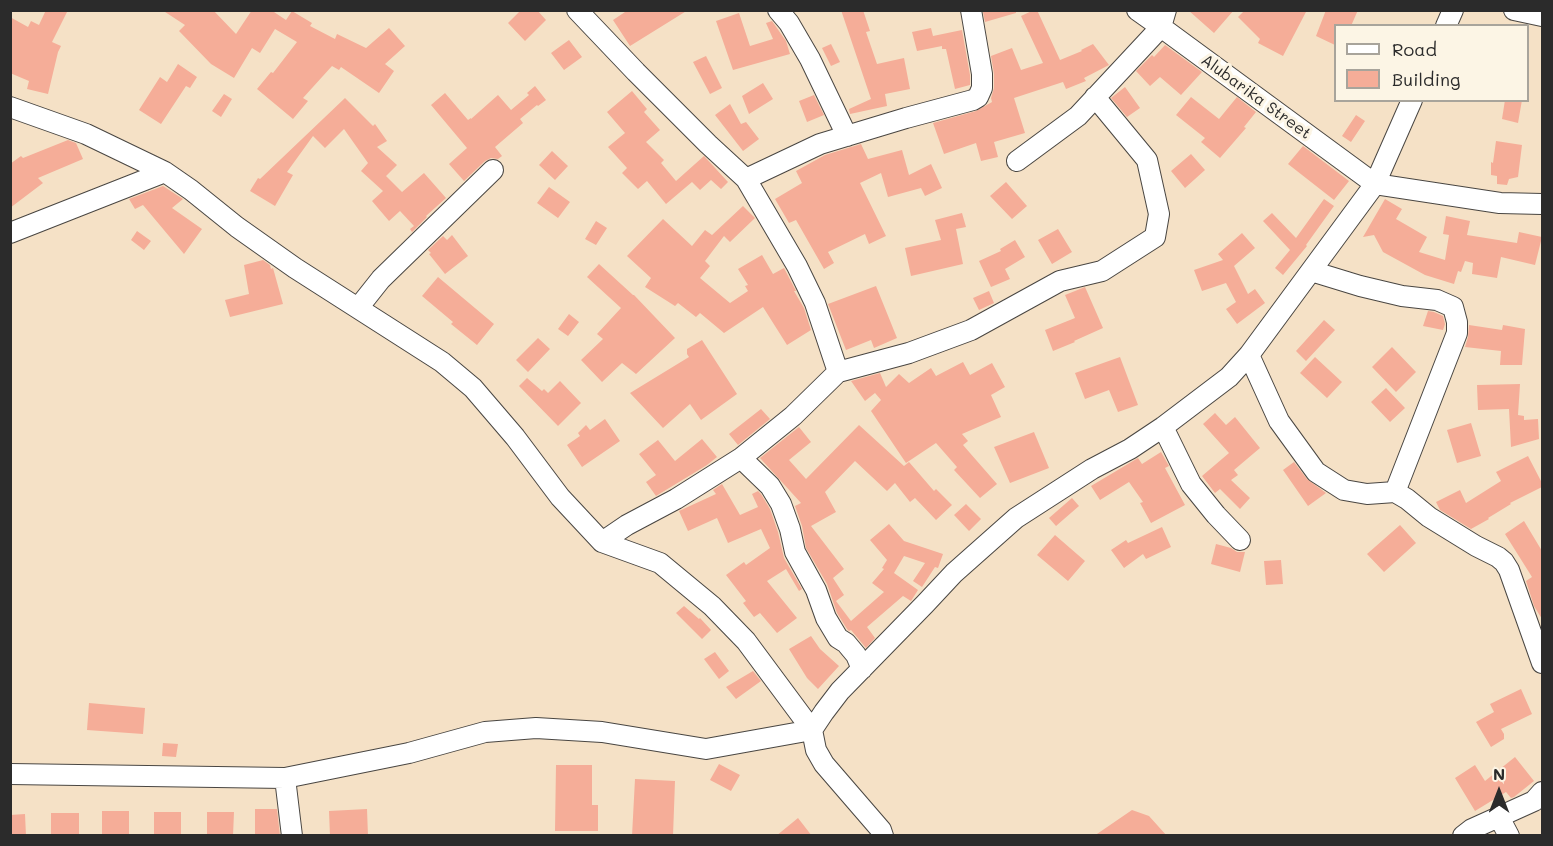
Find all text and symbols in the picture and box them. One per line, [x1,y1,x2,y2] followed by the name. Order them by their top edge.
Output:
[1334,24,1529,102] legend
[1392,37,1437,61] text: Road
[1197,51,1315,143] street label: Alubarika Street
[1392,67,1460,91] text: Building
[1469,762,1529,822] north arrow
[1493,763,1505,784] text: N

